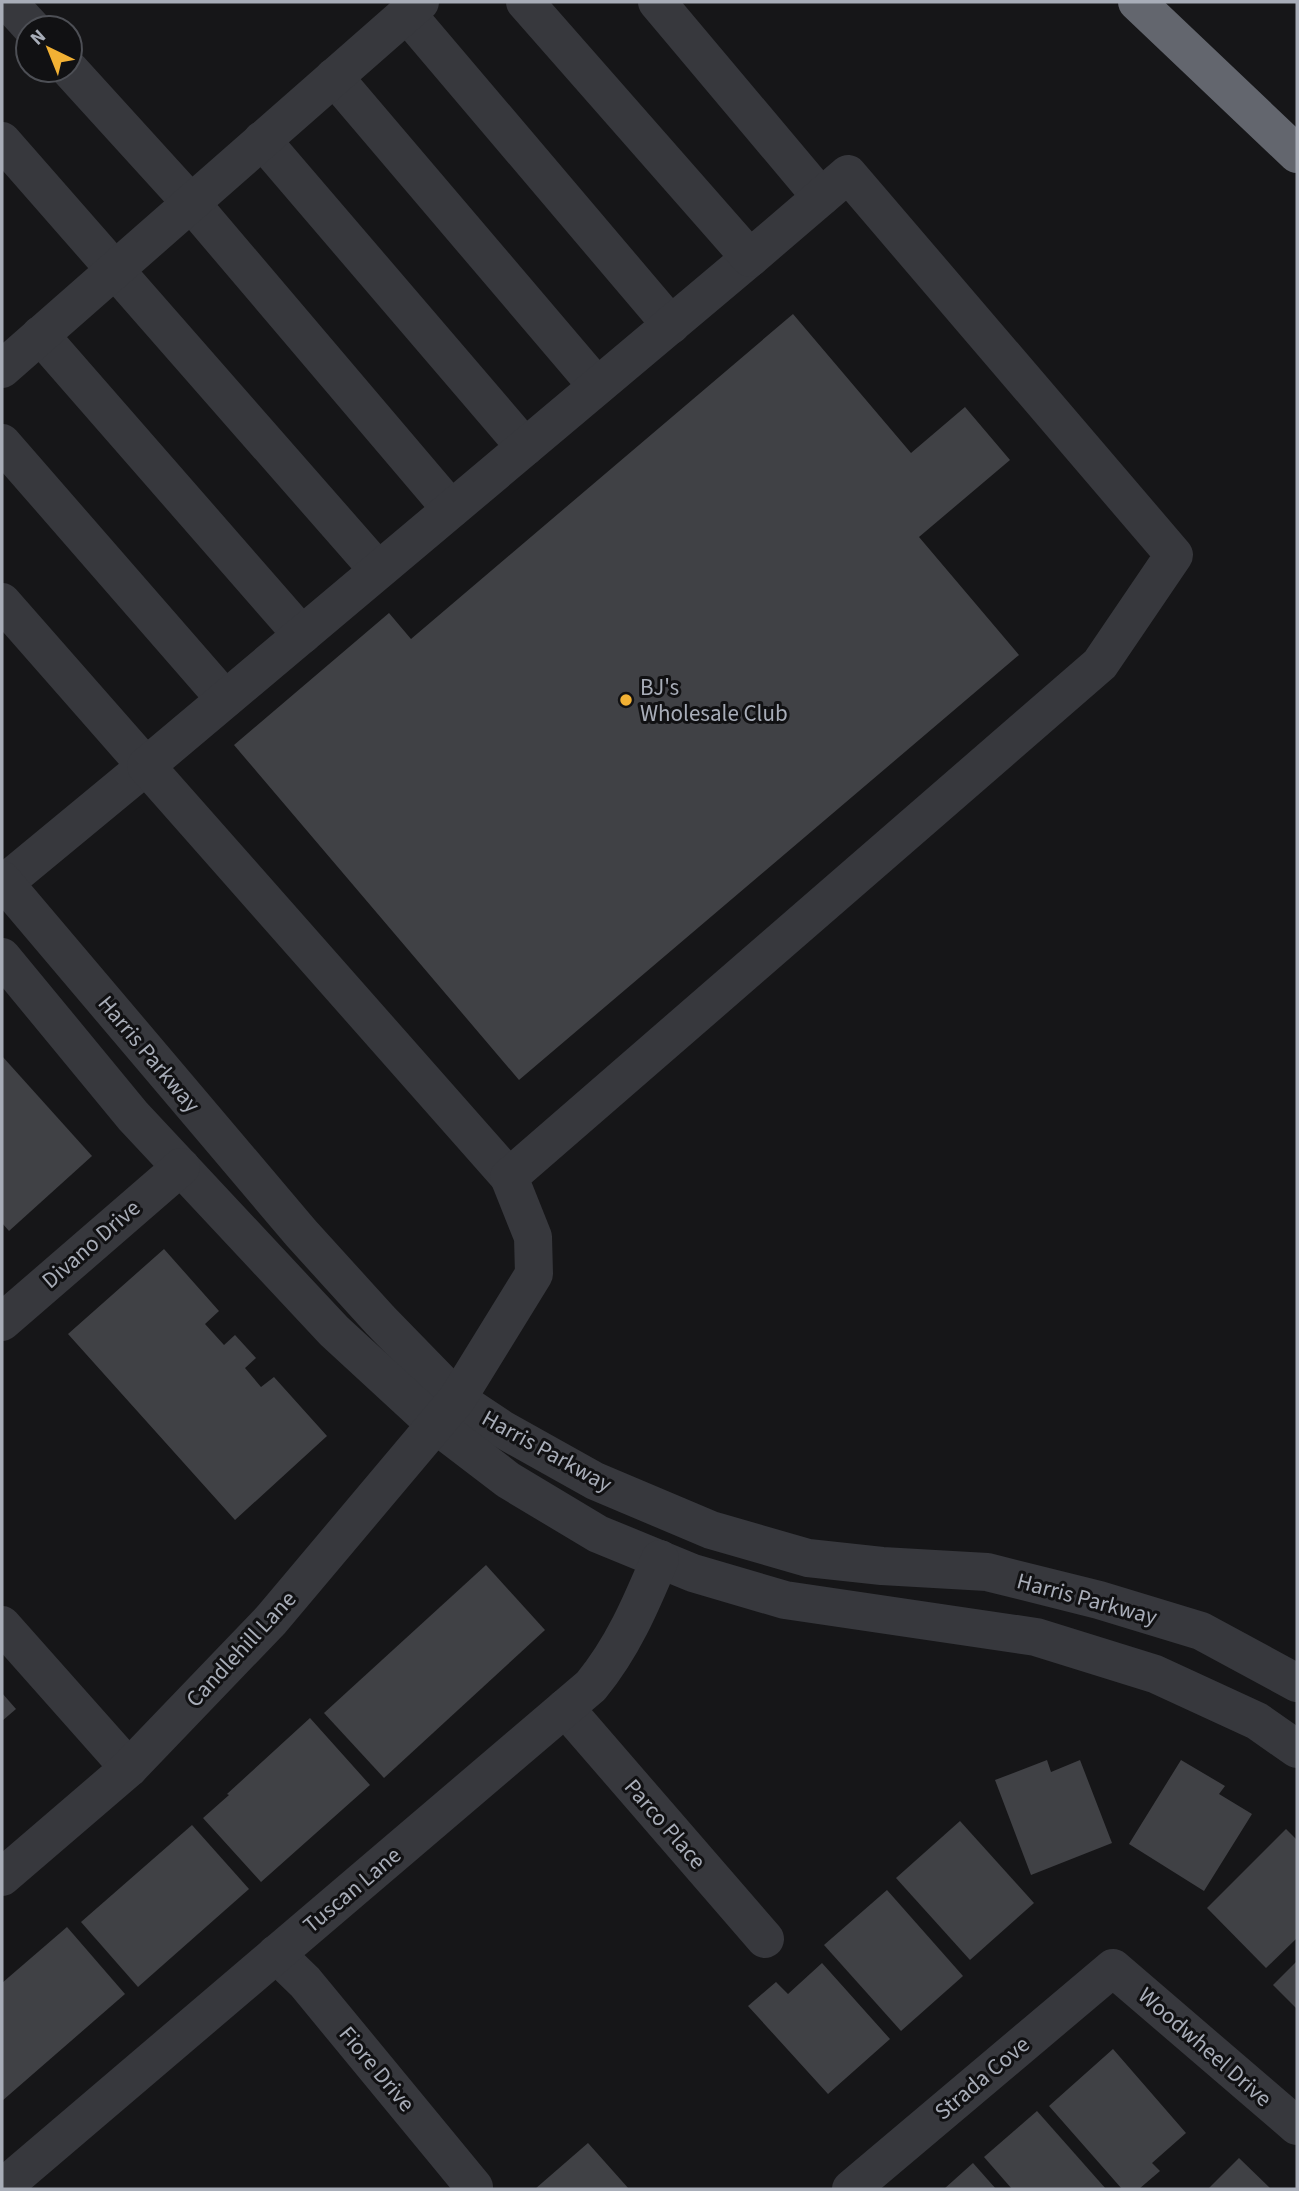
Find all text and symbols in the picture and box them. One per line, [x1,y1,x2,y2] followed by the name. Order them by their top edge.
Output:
[14,14,84,84] north arrow
[25,23,52,52] text: N
[640,671,788,730] place label: BJ's Wholesale Club
[618,692,634,708] marker: BJ's Wholesale Club
[90,988,208,1120] street label: Harris Parkway
[34,1192,148,1296] street label: Divano Drive
[476,1402,618,1500] street label: Harris Parkway
[1013,1564,1161,1634] street label: Harris Parkway
[178,1583,304,1715] street label: Candlehill Lane
[616,1772,714,1876] street label: Parco Place
[296,1839,408,1941] street label: Tuscan Lane
[1131,1979,1279,2115] street label: Woodwheel Drive
[331,2019,423,2119] street label: Fiore Drive
[927,2028,1037,2128] street label: Strada Cove

